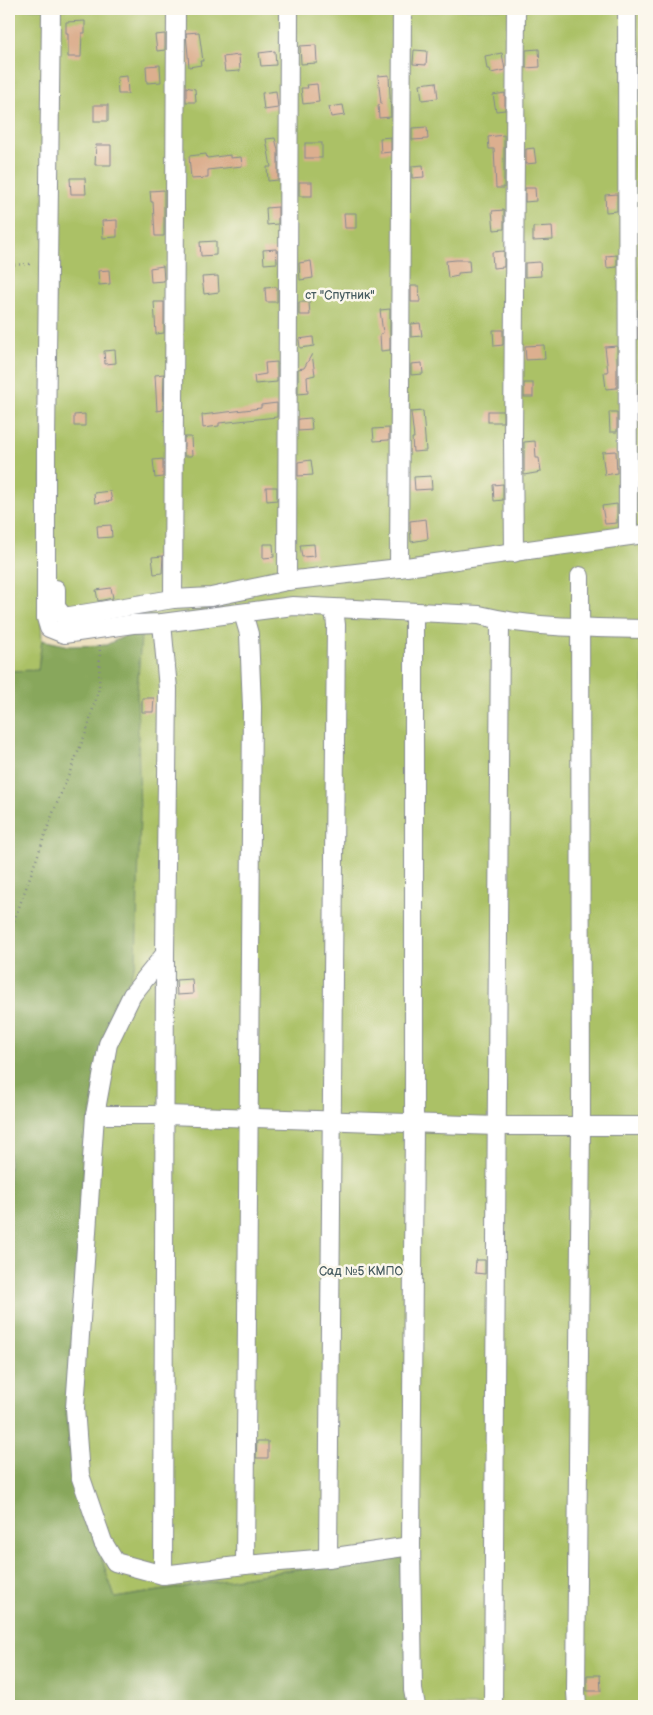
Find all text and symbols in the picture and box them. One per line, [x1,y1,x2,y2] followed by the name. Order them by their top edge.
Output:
[305,288,375,303] park label: ст "Спутник"
[319,1264,403,1279] park label: Сад №5 КМПО

